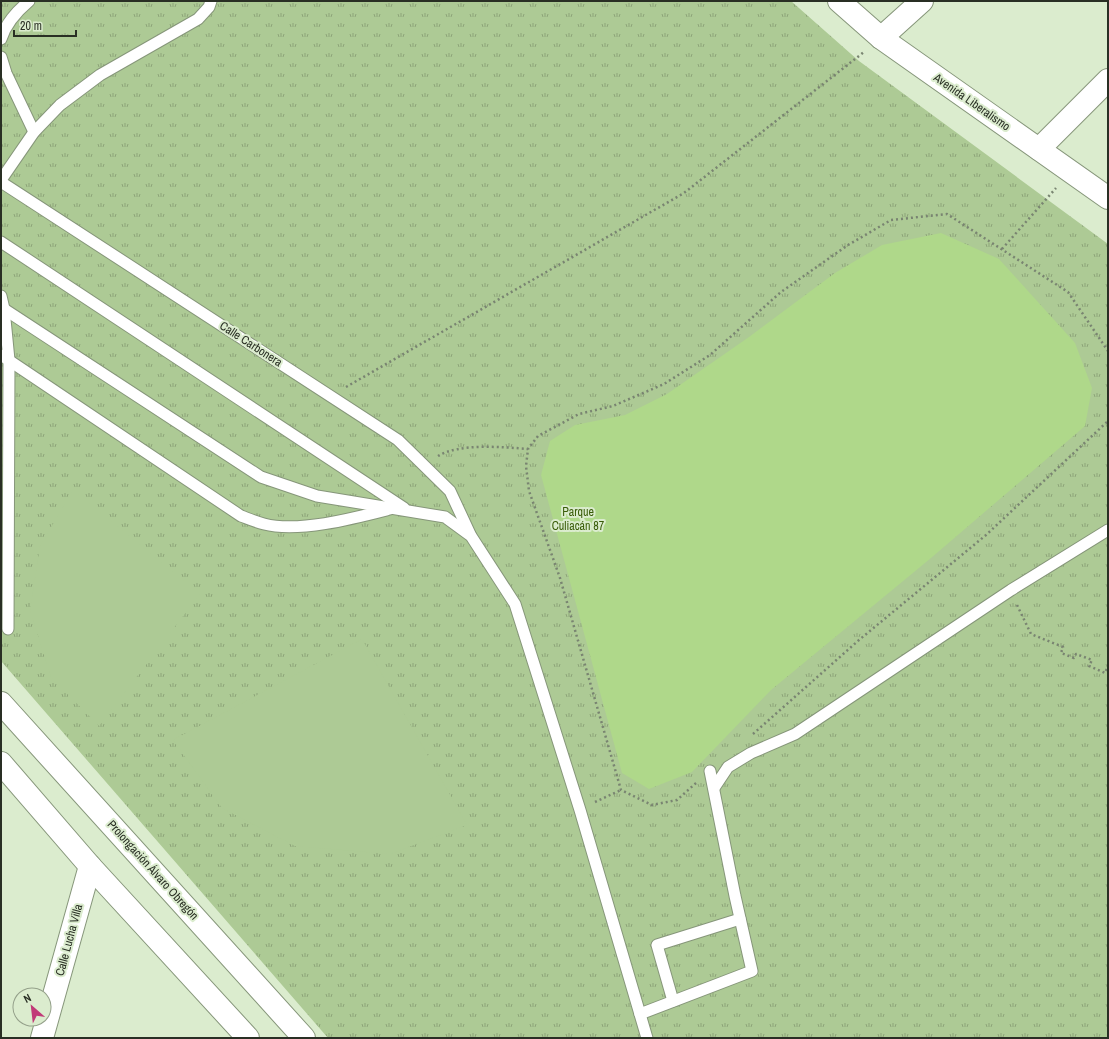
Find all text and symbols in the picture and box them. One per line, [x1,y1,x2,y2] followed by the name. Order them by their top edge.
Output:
[14,12,76,38] scale bar
[20,18,42,34] text: 20 m
[930,69,1013,134] street label: Avenida Liberalismo
[217,318,286,371] street label: Calle Carbonera
[552,504,605,534] park label: Parque Culiacán 87
[104,817,202,923] street label: Prolongación Álvaro Obregón
[52,902,86,978] street label: Calle Lucha Villa
[12,987,52,1027] north arrow
[21,990,33,1006] text: N

